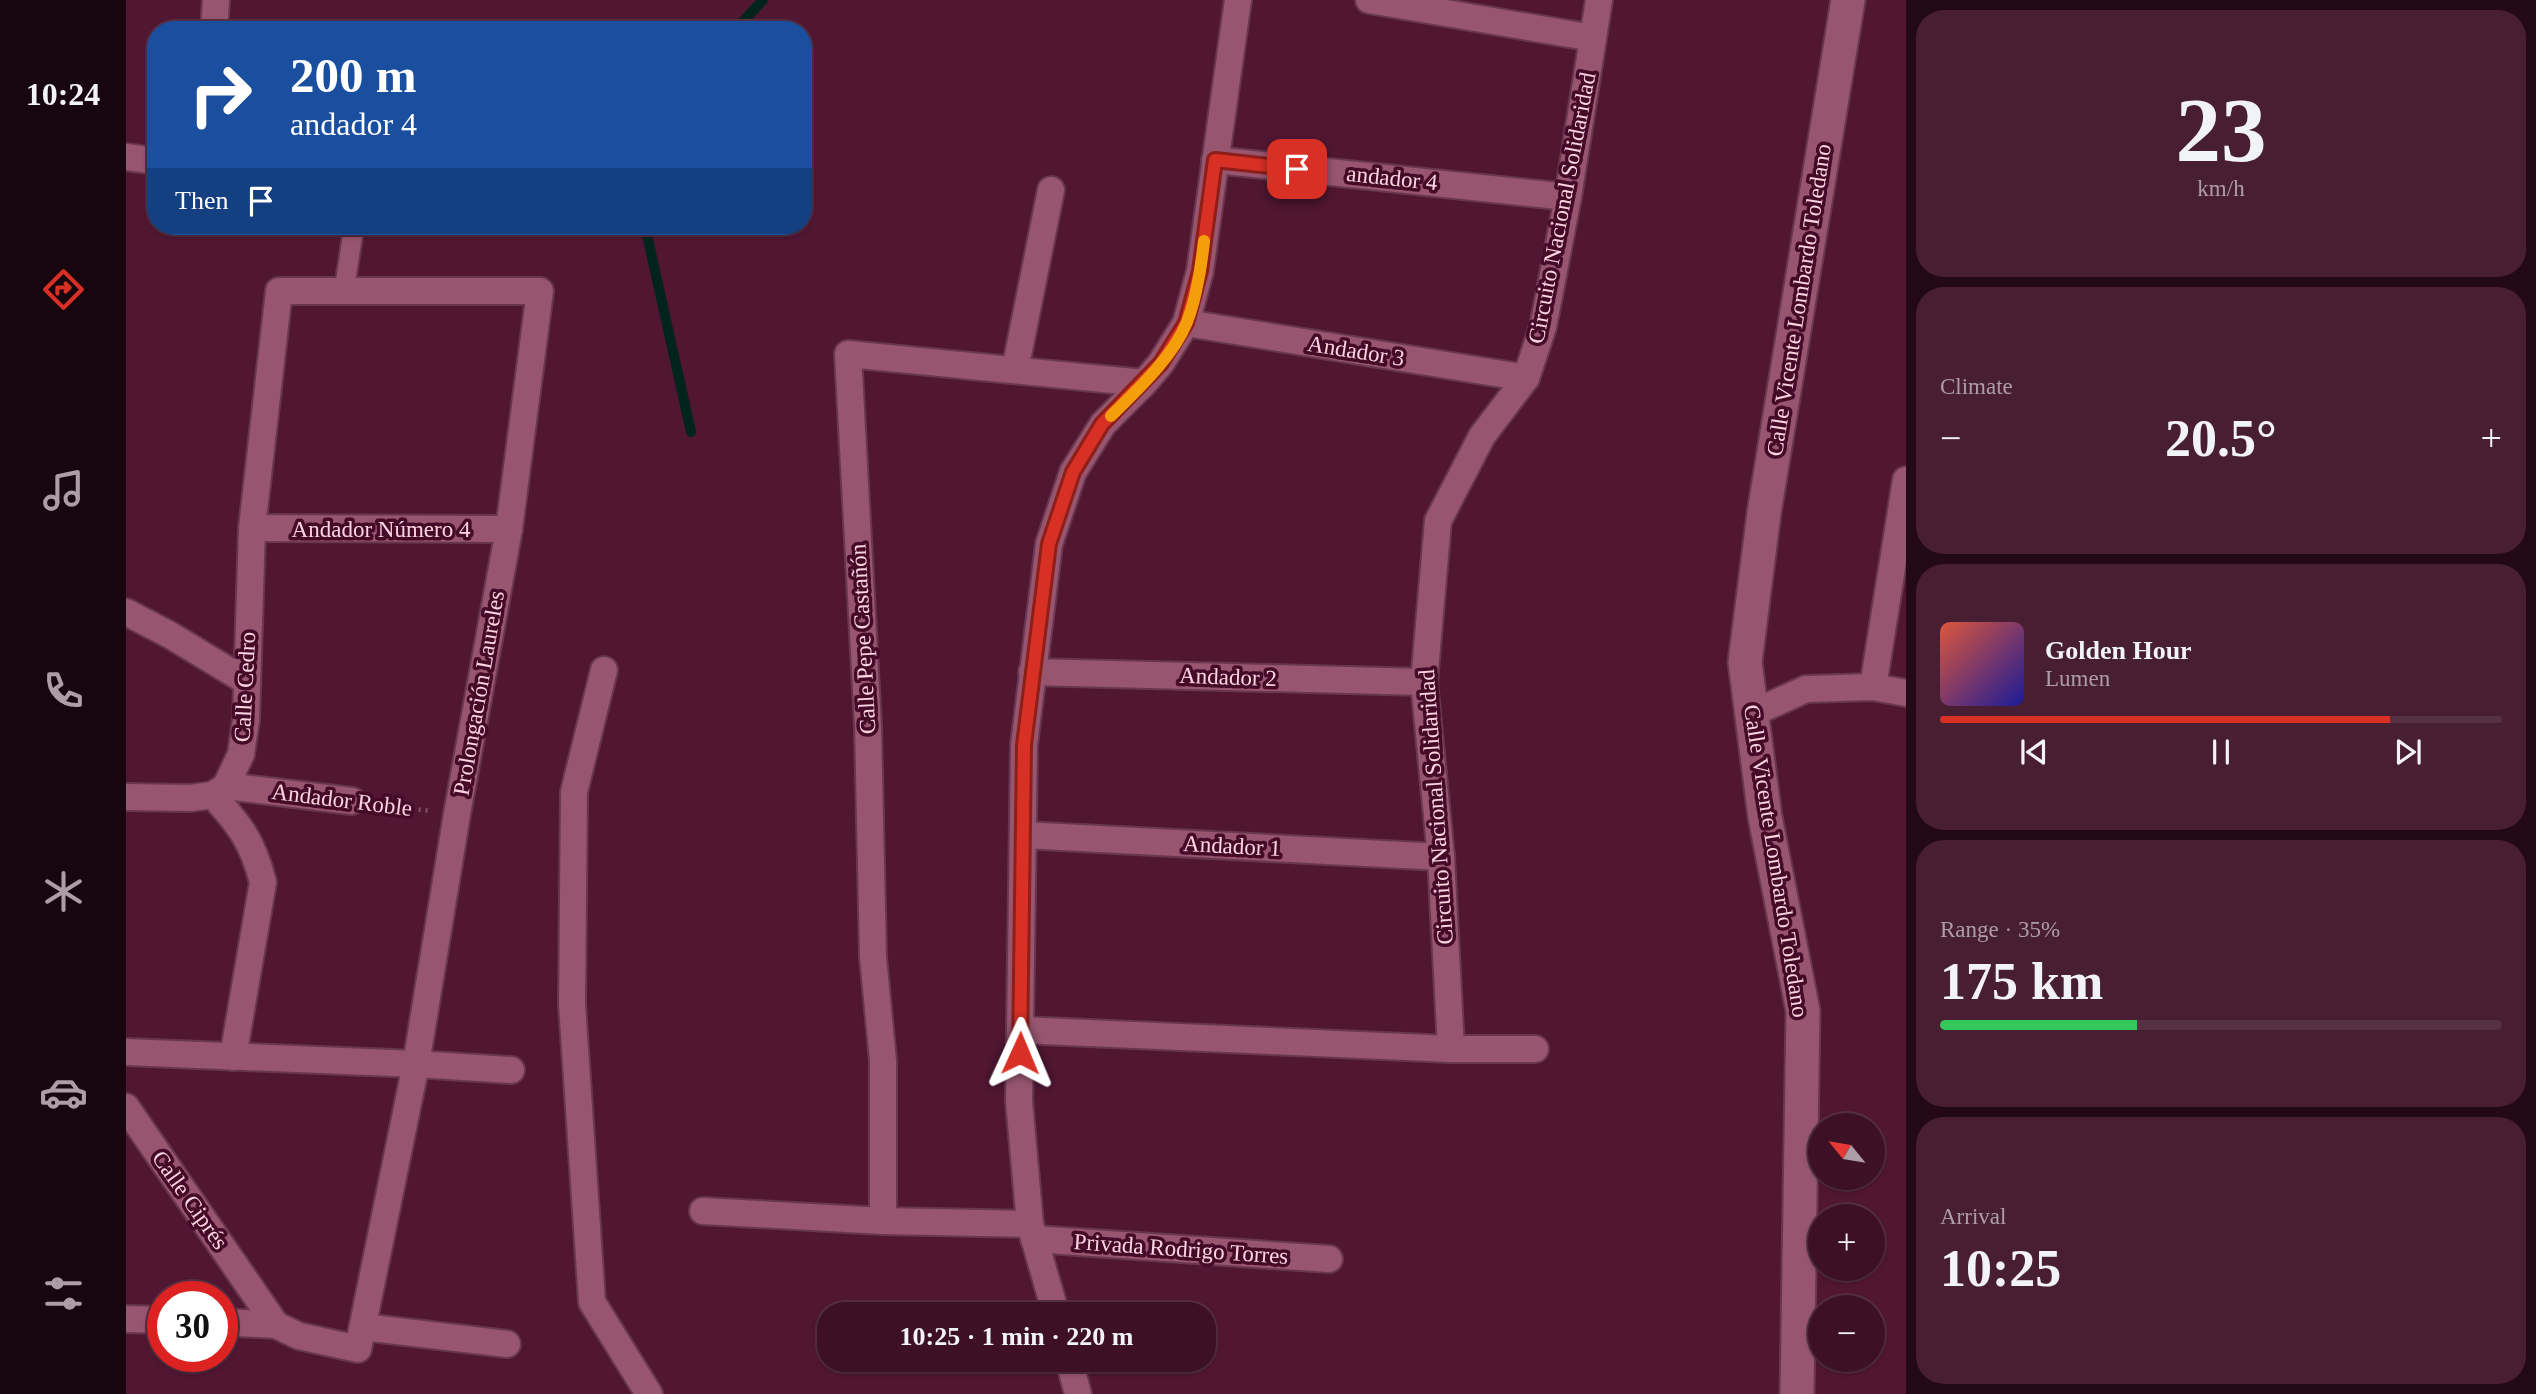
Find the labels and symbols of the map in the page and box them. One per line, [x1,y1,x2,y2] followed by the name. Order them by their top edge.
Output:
[1523,70,1601,346] street label: Circuito Nacional Solidaridad
[1267,139,1327,199] pin
[1762,142,1836,458] street label: Calle Vicente Lombardo Toledano
[1345,161,1439,195] street label: andador 4
[1306,331,1406,371] street label: Andador 3
[292,517,471,542] street label: Andador Número 4
[846,543,880,735] street label: Calle Pepe Castañón
[449,589,509,797] street label: Prolongación Laureles
[230,631,260,743] street label: Calle Cedro
[1179,663,1277,691] street label: Andador 2
[1414,668,1458,946] street label: Circuito Nacional Solidaridad
[1739,703,1813,1019] street label: Calle Vicente Lombardo Toledano
[270,779,414,821] street label: Andador Roble
[1183,831,1281,861] street label: Andador 1
[983,1016,1057,1090] position arrow
[1808,1113,1885,1190] north arrow
[147,1146,233,1254] street label: Calle Ciprés
[1073,1229,1289,1269] street label: Privada Rodrigo Torres
[147,1281,238,1372] speed limit sign: 30

